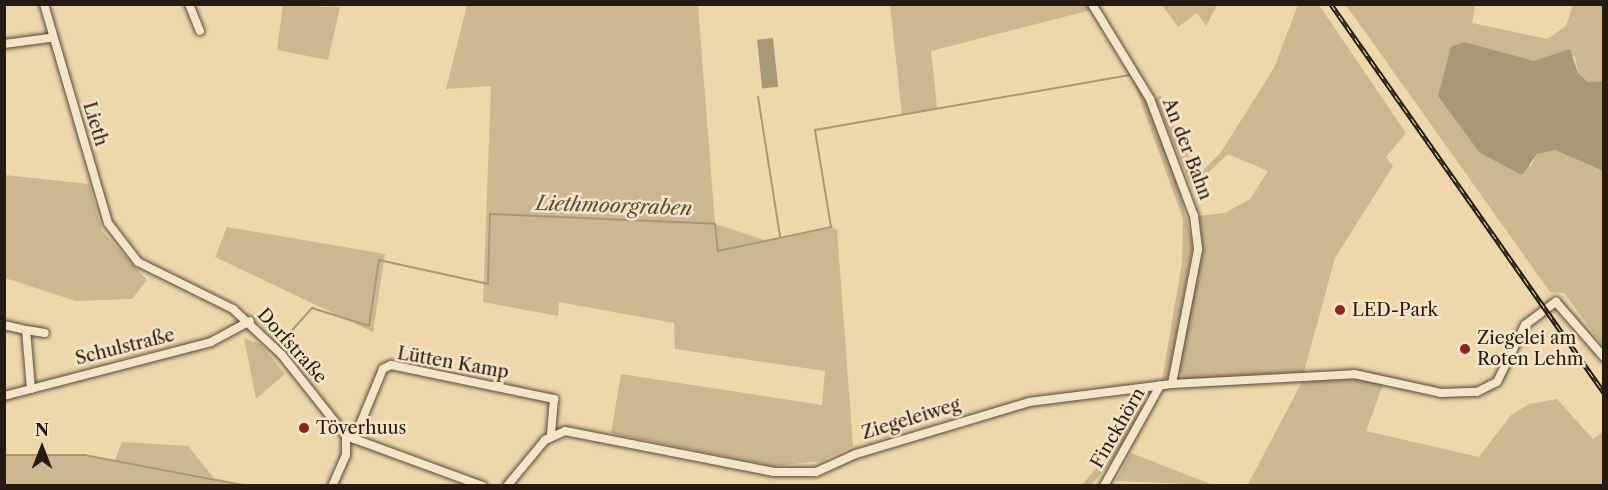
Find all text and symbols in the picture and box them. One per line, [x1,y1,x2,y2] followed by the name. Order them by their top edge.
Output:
[1158,95,1216,203] street label: An der Bahn
[78,99,112,149] street label: Lieth
[535,191,693,221] water label: Liethmoorgraben
[1352,299,1438,321] place label: LED-Park
[1333,303,1347,317] marker: LED-Park
[253,304,331,388] street label: Dorfstraße
[73,324,177,370] street label: Schulstraße
[1477,328,1583,370] place label: Ziegelei am Roten Lehm
[1458,342,1472,356] marker: Ziegelei am Roten Lehm
[396,343,510,383] street label: Lütten Kamp
[1086,384,1150,472] street label: Finckhörn
[859,394,963,444] street label: Ziegeleiweg
[316,417,406,439] place label: Töverhuus
[12,418,72,478] north arrow
[35,420,49,440] text: N
[297,421,311,435] marker: Töverhuus

